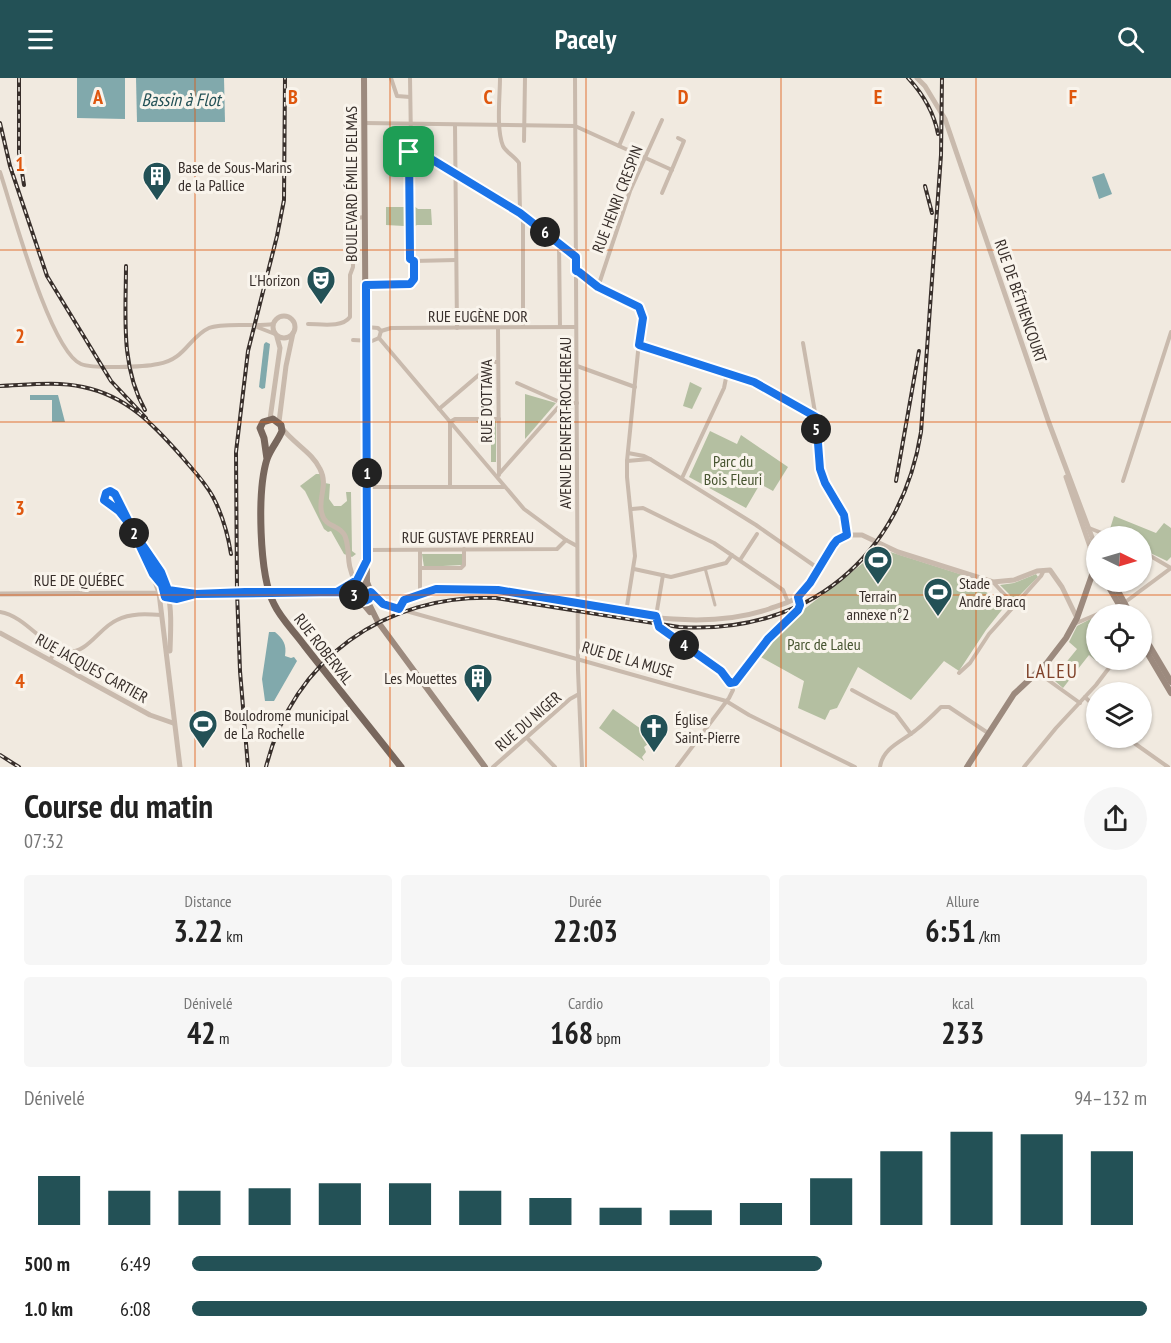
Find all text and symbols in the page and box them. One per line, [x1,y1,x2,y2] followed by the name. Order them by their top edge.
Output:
[555,22,616,56] text: Pacely
[24,23,57,56] icon: menu
[1114,23,1147,56] icon: search
[92,84,104,110] text: A
[288,84,298,110] text: B
[483,84,493,110] text: C
[678,84,689,110] text: D
[874,84,882,110] text: E
[1069,84,1077,110] text: F
[142,88,222,111] water label: Bassin à Flot
[341,106,361,262] street label: BOULEVARD ÉMILE DELMAS
[383,126,434,177] pin
[392,135,425,168] icon: arrive
[587,142,647,256] street label: RUE HENRI CRESPIN
[15,151,25,177] text: 1
[178,157,292,195] place label: Base de Sous-Marins de la Pallice
[141,160,173,202] building icon: Base de Sous-Marins de la Pallice
[530,217,560,247] pin: 6
[541,222,549,242] text: 6
[991,237,1051,365] street label: RUE DE BÉTHENCOURT
[305,264,337,306] theatre icon: L'Horizon
[249,270,300,290] place label: L'Horizon
[428,306,528,326] street label: RUE EUGÈNE DOR
[15,323,25,349] text: 2
[555,337,575,509] street label: AVENUE DENFERT-ROCHEREAU
[476,359,496,443] street label: RUE D'OTTAWA
[801,414,831,444] pin: 5
[812,419,820,439] text: 5
[704,451,762,489] park label: Parc du Bois Fleuri
[352,458,382,488] pin: 1
[363,463,371,483] text: 1
[15,495,25,521] text: 3
[119,518,149,548] pin: 2
[130,523,138,543] text: 2
[1086,526,1152,592] north arrow
[1086,526,1152,748] map controls
[402,527,534,547] street label: RUE GUSTAVE PERREAU
[862,544,894,586] sports icon: Terrain annexe n°2
[34,570,124,590] street label: RUE DE QUÉBEC
[959,573,1026,611] place label: Stade André Bracq
[922,576,954,618] sports icon: Stade André Bracq
[339,580,369,610] pin: 3
[350,585,358,605] text: 3
[847,586,909,624] place label: Terrain annexe n°2
[1086,604,1152,670] button: locate
[290,609,358,689] street label: RUE ROBERVAL
[32,629,152,707] street label: RUE JACQUES CARTIER
[669,630,699,660] pin: 4
[787,634,861,654] park label: Parc de Laleu
[680,635,688,655] text: 4
[580,636,676,682] street label: RUE DE LA MUSE
[1026,658,1078,684] district label: LALEU
[462,662,494,704] building icon: Les Mouettes
[15,668,25,694] text: 4
[384,668,457,688] place label: Les Mouettes
[1086,682,1152,748] button: layers
[491,687,565,755] street label: RUE DU NIGER
[224,705,349,743] place label: Boulodrome municipal de La Rochelle
[187,708,219,750] sports icon: Boulodrome municipal de La Rochelle
[675,709,740,747] place label: Église Saint-Pierre
[638,712,670,754] church icon: Église Saint-Pierre
[24,784,213,827] text: Course du matin
[1084,787,1147,850] button: share
[24,828,64,854] text: 07:32
[185,891,232,911] text: Distance
[569,891,602,911] text: Durée
[946,891,979,911] text: Allure
[173,911,223,950] text: 3.22
[553,911,618,950] text: 22:03
[925,911,976,950] text: 6:51
[223,926,243,946] text: km
[976,926,1000,946] text: /km
[184,993,232,1013] text: Dénivelé
[568,993,603,1013] text: Cardio
[952,993,974,1013] text: kcal
[187,1013,216,1052] text: 42
[550,1013,593,1052] text: 168
[941,1013,984,1052] text: 233
[216,1028,229,1048] text: m
[593,1028,621,1048] text: bpm
[24,1085,85,1111] text: Dénivelé
[1074,1085,1147,1111] text: 94–132 m
[24,1251,70,1277] text: 500 m
[120,1251,151,1277] text: 6:49
[24,1296,73,1322] text: 1.0 km
[120,1296,151,1322] text: 6:08

